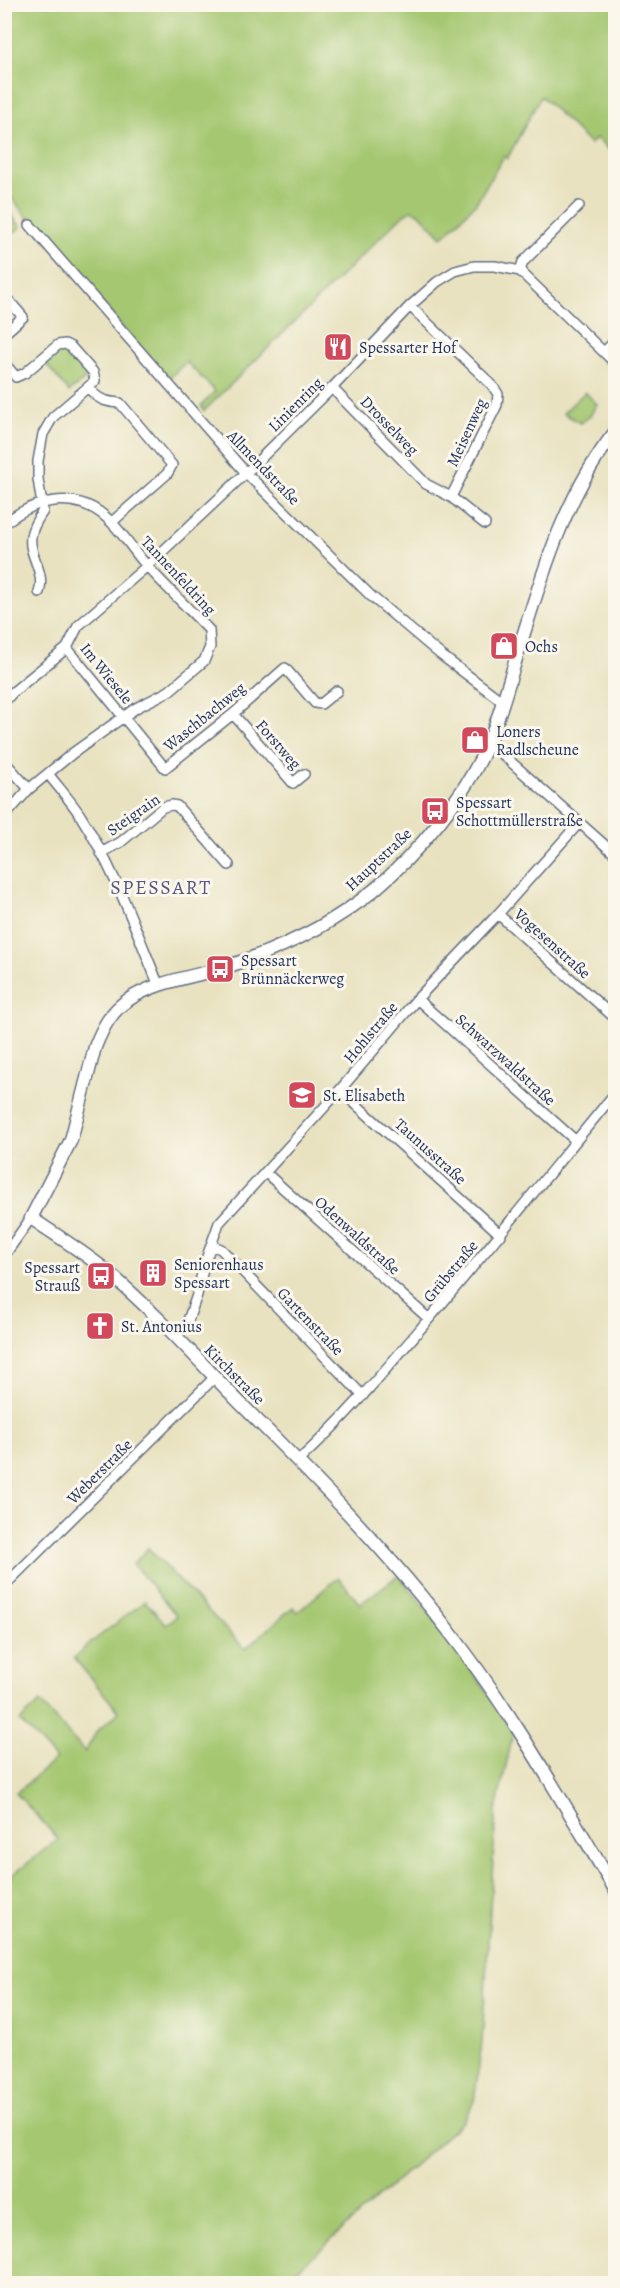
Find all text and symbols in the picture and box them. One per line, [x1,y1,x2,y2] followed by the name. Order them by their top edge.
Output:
[322,331,354,363] restaurant icon: Spessarter Hof
[359,337,459,359] place label: Spessarter Hof
[263,372,328,437] street label: Linienring
[355,391,423,460] street label: Drosselweg
[442,395,492,470] street label: Meisenweg
[221,425,305,510] street label: Allmendstraße
[136,531,221,620] street label: Tannenfeldring
[488,630,520,662] shop icon: Ochs
[525,636,558,658] place label: Ochs
[75,638,138,709] street label: Im Wiesele
[158,677,250,757] street label: Waschbachweg
[250,715,306,774] street label: Forstweg
[496,721,579,761] place label: Loners Radlscheune
[459,724,491,756] shop icon: Loners Radlscheune
[103,788,165,841] street label: Steigrain
[456,792,583,832] place label: Spessart Schottmüllerstraße
[419,795,451,827] bus stop icon: Spessart Schottmüllerstraße
[341,823,417,896] street label: Hauptstraße
[110,874,212,901] district label: SPESSART
[509,903,595,984] street label: Vogesenstraße
[241,950,344,990] place label: Spessart Brünnäckerweg
[204,953,236,985] bus stop icon: Spessart Brünnäckerweg
[339,997,403,1068] street label: Hohlstraße
[450,1009,560,1111] street label: Schwarzwaldstraße
[286,1079,318,1111] school or university icon: St. Elisabeth
[323,1085,406,1107] place label: St. Elisabeth
[390,1114,471,1190] street label: Taunusstraße
[310,1191,405,1280] street label: Odenwaldstraße
[418,1236,483,1307] street label: Grübstraße
[174,1254,264,1294] place label: Seniorenhaus Spessart
[24,1257,81,1297] place label: Spessart Strauß
[137,1257,169,1289] building icon: Seniorenhaus Spessart
[85,1260,117,1292] bus stop icon: Spessart Strauß
[272,1283,348,1361] street label: Gartenstraße
[84,1310,116,1342] church icon: St. Antonius
[121,1316,202,1338] place label: St. Antonius
[199,1339,270,1410] street label: Kirchstraße
[61,1434,137,1510] street label: Weberstraße

